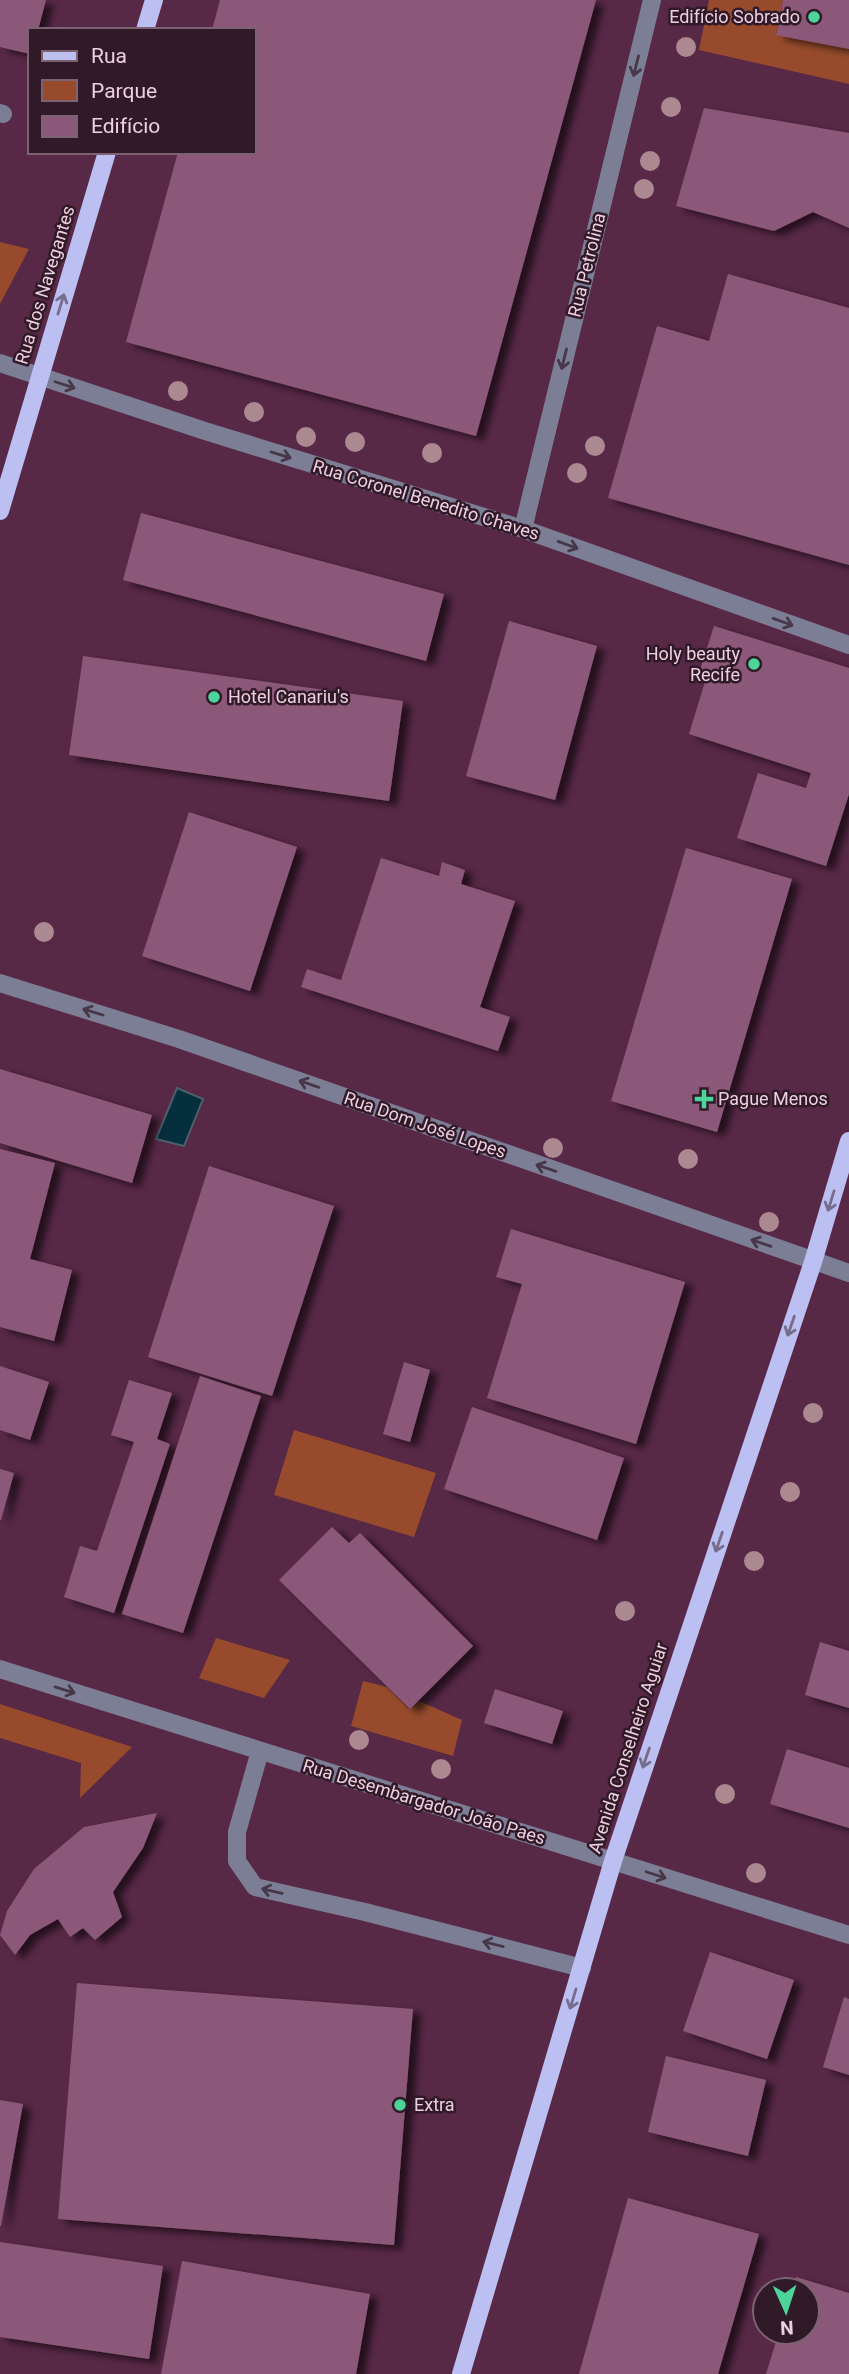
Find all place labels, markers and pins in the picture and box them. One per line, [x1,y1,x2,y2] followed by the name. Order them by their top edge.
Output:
[669,6,800,27] place label: Edifício Sobrado
[806,9,822,25] marker: Edifício Sobrado
[646,643,740,685] place label: Holy beauty Recife
[746,656,762,672] marker: Holy beauty Recife
[228,686,349,707] place label: Hotel Canariu's
[206,689,222,705] marker: Hotel Canariu's
[718,1088,828,1109] place label: Pague Menos
[696,1091,712,1107] marker: Pague Menos
[414,2094,455,2115] place label: Extra
[392,2097,408,2113] marker: Extra

